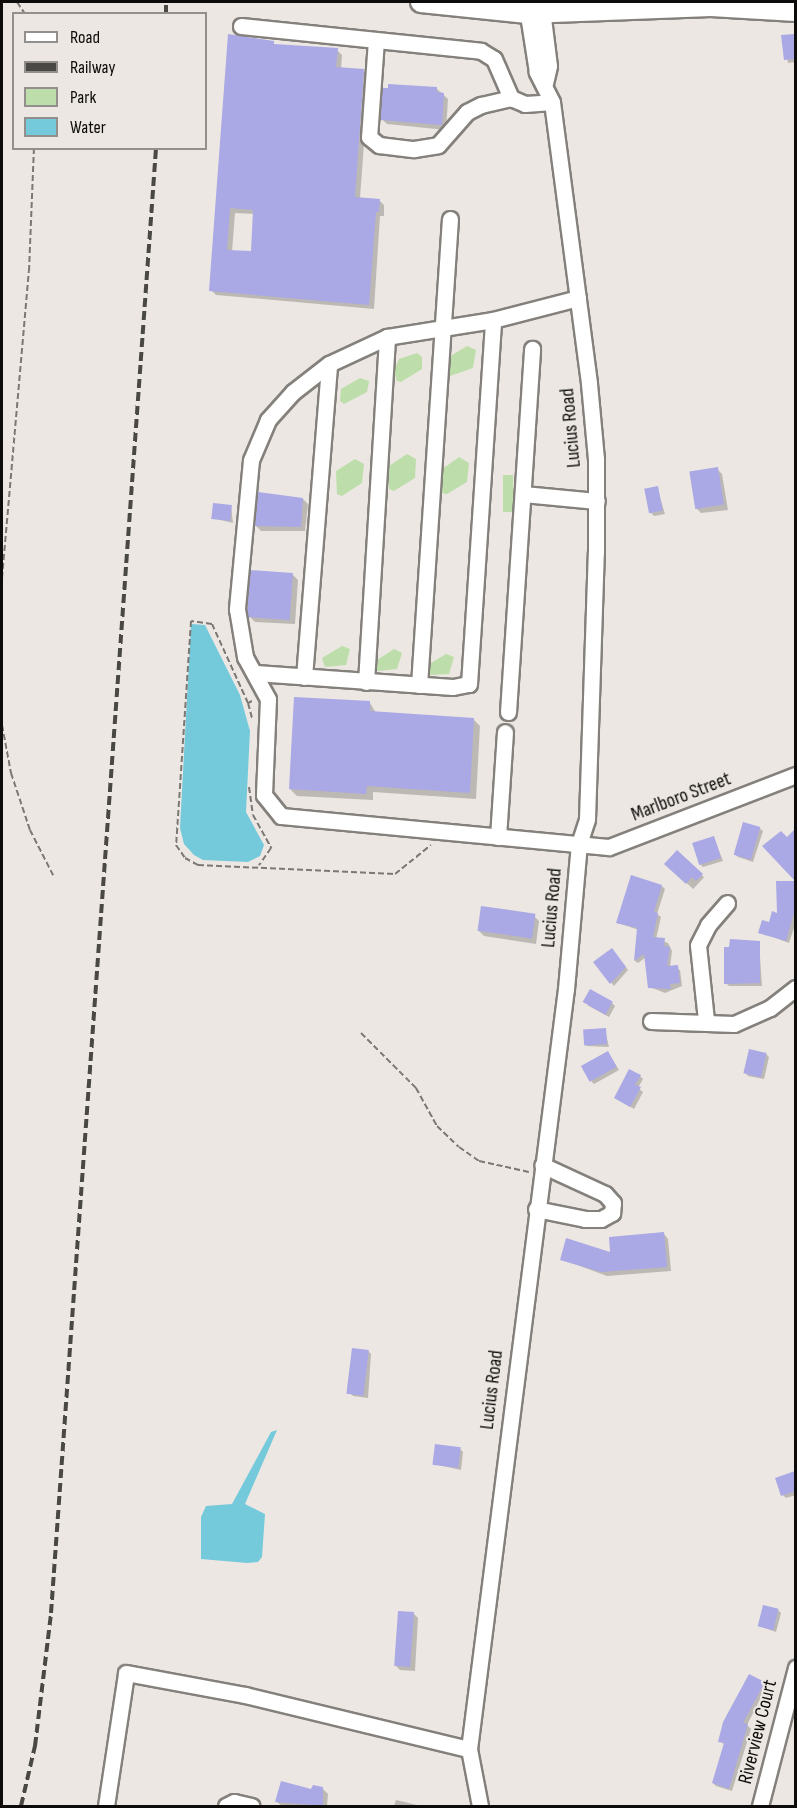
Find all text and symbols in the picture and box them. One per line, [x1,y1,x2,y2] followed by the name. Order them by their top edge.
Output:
[12,12,207,150] legend
[70,27,100,48] text: Road
[70,57,115,78] text: Railway
[70,87,96,108] text: Park
[70,117,106,138] text: Water
[556,387,586,469] street label: Lucius Road
[628,767,734,827] street label: Marlboro Street
[537,867,567,949] street label: Lucius Road
[475,1349,509,1431] street label: Lucius Road
[733,1677,783,1787] street label: Riverview Court

